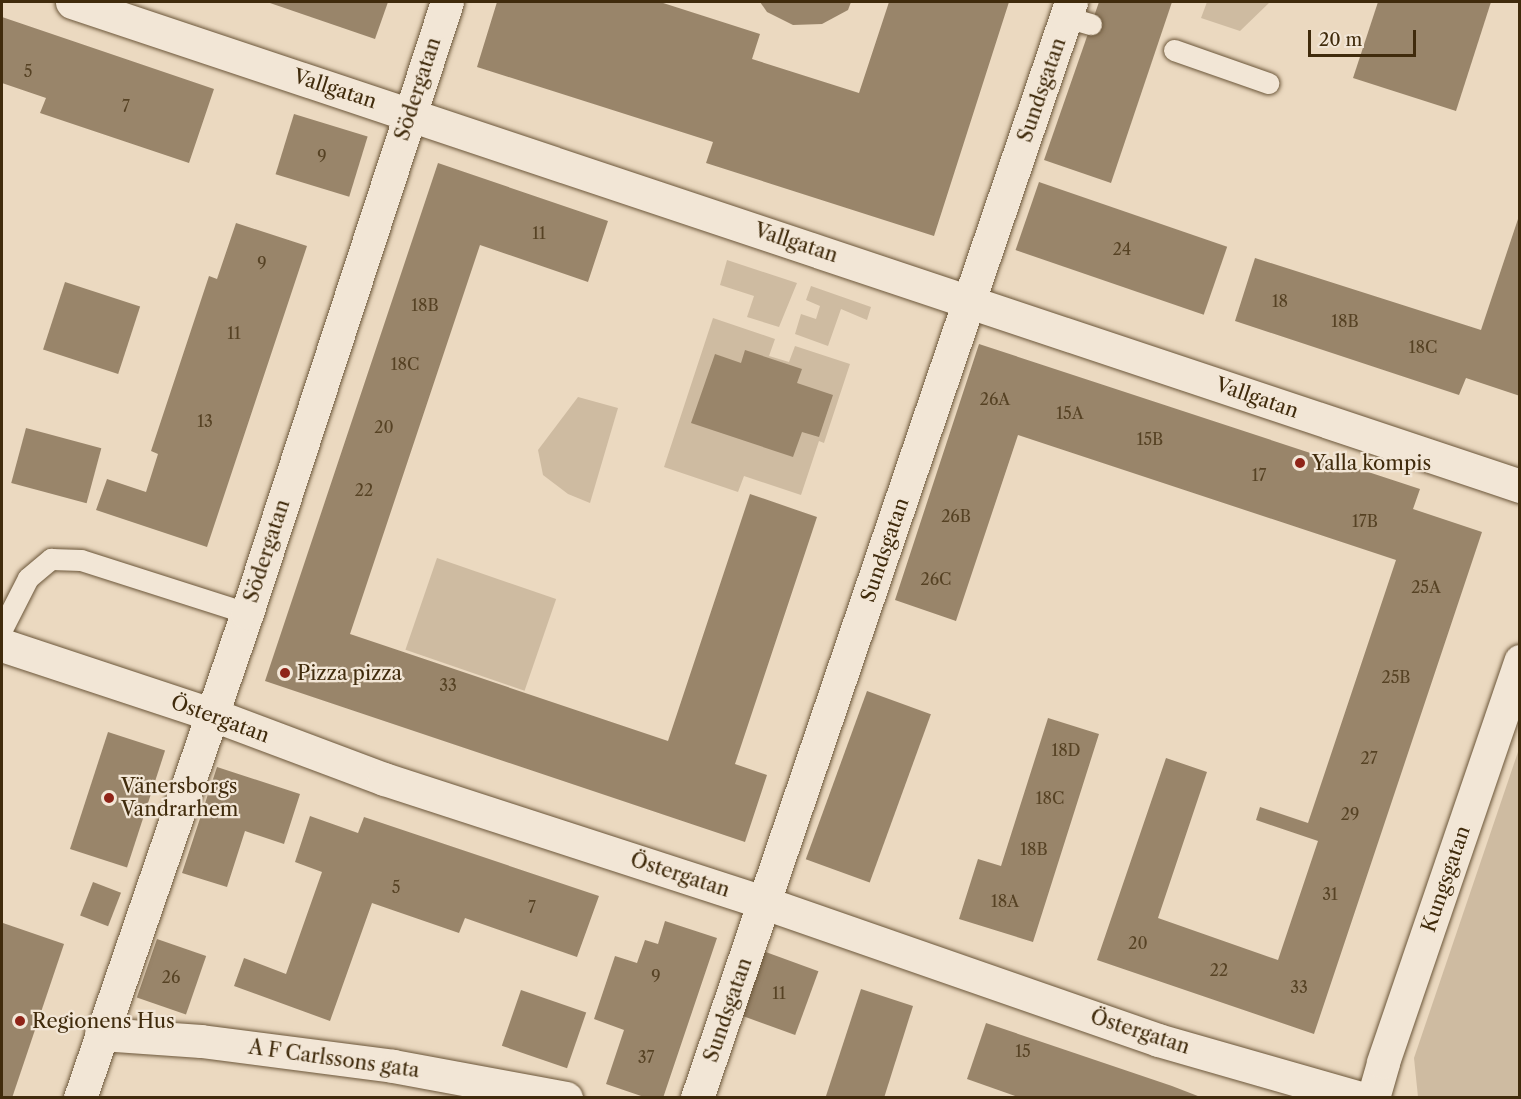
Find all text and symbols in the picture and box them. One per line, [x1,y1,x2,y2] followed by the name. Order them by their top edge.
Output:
[1311,18,1419,56] scale bar
[1319,29,1362,51] text: 20 m
[390,34,446,144] street label: Södergatan
[1013,35,1071,145] street label: Sundsgatan
[24,61,32,81] house number: 5
[290,64,380,114] street label: Vallgatan
[122,96,130,116] house number: 7
[317,146,327,166] house number: 9
[751,218,841,268] street label: Vallgatan
[532,223,546,243] house number: 11
[1113,239,1131,259] house number: 24
[257,253,267,273] house number: 9
[1272,291,1288,311] house number: 18
[411,295,439,315] house number: 18B
[1331,311,1359,331] house number: 18B
[227,323,241,343] house number: 11
[1409,337,1437,357] house number: 18C
[391,354,419,374] house number: 18C
[1212,373,1302,423] street label: Vallgatan
[980,389,1010,409] house number: 26A
[1056,403,1084,423] house number: 15A
[197,411,213,431] house number: 13
[374,417,394,437] house number: 20
[1137,429,1163,449] house number: 15B
[1312,451,1431,475] place label: Yalla kompis
[1293,456,1307,470] marker: Yalla kompis
[1252,465,1266,485] house number: 17
[355,480,373,500] house number: 22
[856,495,914,605] street label: Sundsgatan
[239,496,295,606] street label: Södergatan
[941,506,971,526] house number: 26B
[1352,511,1378,531] house number: 17B
[921,569,951,589] house number: 26C
[1411,577,1441,597] house number: 25A
[297,661,402,685] place label: Pizza pizza
[278,666,292,680] marker: Pizza pizza
[1381,667,1411,687] house number: 25B
[439,675,457,695] house number: 33
[168,690,272,748] street label: Östergatan
[1051,740,1081,760] house number: 18D
[1360,748,1378,768] house number: 27
[121,774,238,821] place label: Vänersborgs Vandrarhem
[1036,788,1064,808] house number: 18C
[102,791,116,805] marker: Vänersborgs Vandrarhem
[1341,804,1359,824] house number: 29
[1417,823,1475,935] street label: Kungsgatan
[1020,839,1048,859] house number: 18B
[627,848,733,902] street label: Östergatan
[392,877,400,897] house number: 5
[1322,884,1338,904] house number: 31
[991,891,1019,911] house number: 18A
[528,897,536,917] house number: 7
[1128,933,1148,953] house number: 20
[699,955,757,1065] street label: Sundsgatan
[1210,960,1228,980] house number: 22
[651,966,661,986] house number: 9
[162,967,180,987] house number: 26
[1290,977,1308,997] house number: 33
[772,983,786,1003] house number: 11
[1087,1005,1193,1059] street label: Östergatan
[32,1009,175,1033] place label: Regionens Hus
[13,1014,27,1028] marker: Regionens Hus
[246,1035,422,1083] street label: A F Carlssons gata
[1015,1041,1031,1061] house number: 15
[638,1047,654,1067] house number: 37

